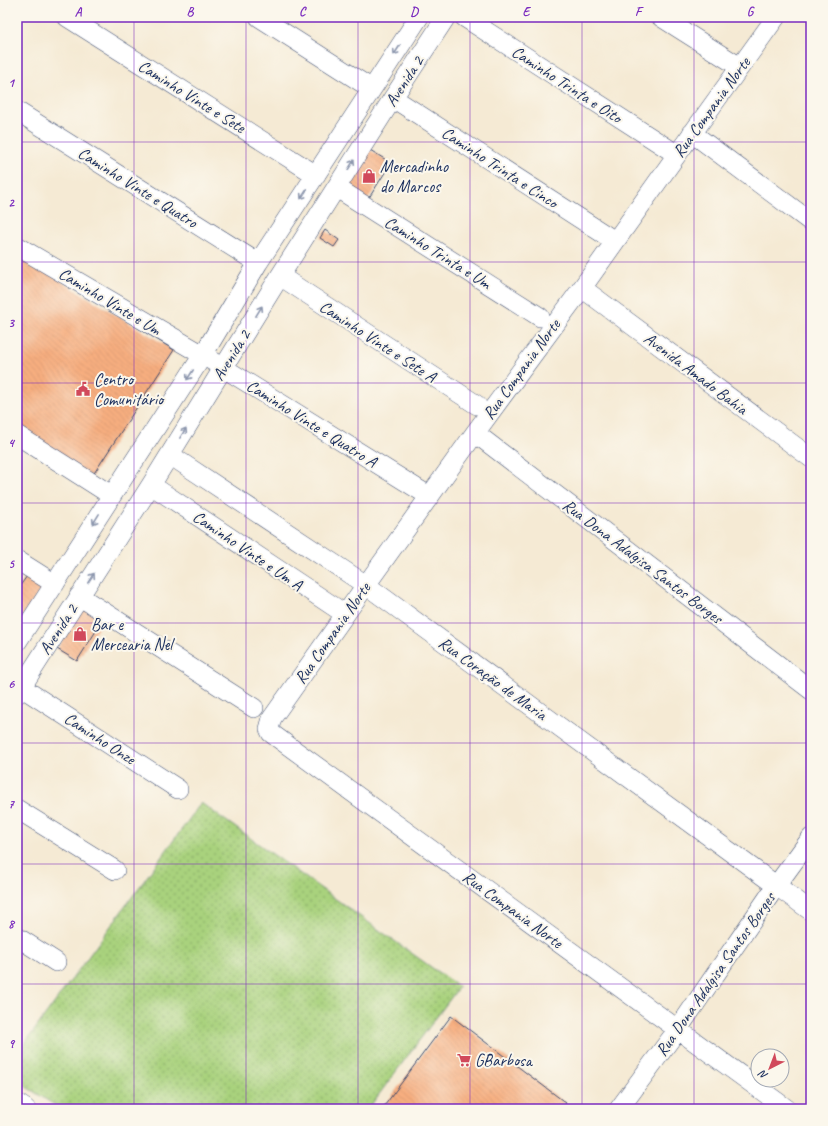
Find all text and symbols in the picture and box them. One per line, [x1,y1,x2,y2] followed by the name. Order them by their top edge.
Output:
[75,4,83,20] text: A
[187,4,195,20] text: B
[299,4,307,20] text: C
[410,4,419,20] text: D
[523,4,532,20] text: E
[635,4,644,20] text: F
[747,4,755,20] text: G
[508,41,627,129] street label: Caminho Trinta e Oito
[393,44,401,56] one-way arrow
[380,51,429,110] street label: Avenida 2
[668,52,756,162] street label: Rua Compania Norte
[134,55,250,139] street label: Caminho Vinte e Sete
[8,75,16,91] text: 1
[438,122,563,214] street label: Caminho Trinta e Cinco
[74,142,202,233] street label: Caminho Vinte e Quatro
[380,156,449,197] place label: Mercadinho do Marcos
[347,159,355,171] one-way arrow
[361,168,377,184] shop icon: Mercadinho do Marcos
[300,188,308,199] one-way arrow
[8,195,15,211] text: 2
[381,211,496,294] street label: Caminho Trinta e Um
[55,263,165,340] street label: Caminho Vinte e Um
[315,296,441,388] street label: Caminho Vinte e Sete A
[255,305,263,317] one-way arrow
[478,314,566,424] street label: Rua Compania Norte
[8,315,15,331] text: 3
[208,325,256,385] street label: Avenida 2
[640,328,752,420] street label: Avenida Amado Bahia
[94,369,165,410] place label: Centro Comunitário
[186,369,194,380] one-way arrow
[243,375,382,473] street label: Caminho Vinte e Quatro A
[75,381,91,397] public building icon: Centro Comunitário
[179,428,187,439] one-way arrow
[8,435,16,451] text: 4
[559,494,728,629] street label: Rua Dona Adalgisa Santos Borges
[189,506,307,595] street label: Caminho Vinte e Um A
[92,513,100,524] one-way arrow
[8,556,15,572] text: 5
[87,573,95,584] one-way arrow
[290,577,376,688] street label: Rua Compania Norte
[34,599,83,658] street label: Avenida 2
[91,614,175,655] place label: Bar e Mercearia Nel
[72,626,88,642] shop icon: Bar e Mercearia Nel
[434,632,552,725] street label: Rua Coração de Maria
[8,676,15,692] text: 6
[60,708,140,770] street label: Caminho Onze
[8,796,15,812] text: 7
[458,866,568,954] street label: Rua Compania Norte
[651,887,781,1060] street label: Rua Dona Adalgisa Santos Borges
[8,916,16,932] text: 8
[8,1036,15,1052] text: 9
[750,1048,790,1088] north arrow
[475,1050,534,1071] place label: GBarbosa
[456,1052,472,1068] supermarket icon: GBarbosa
[754,1066,771,1083] text: N

